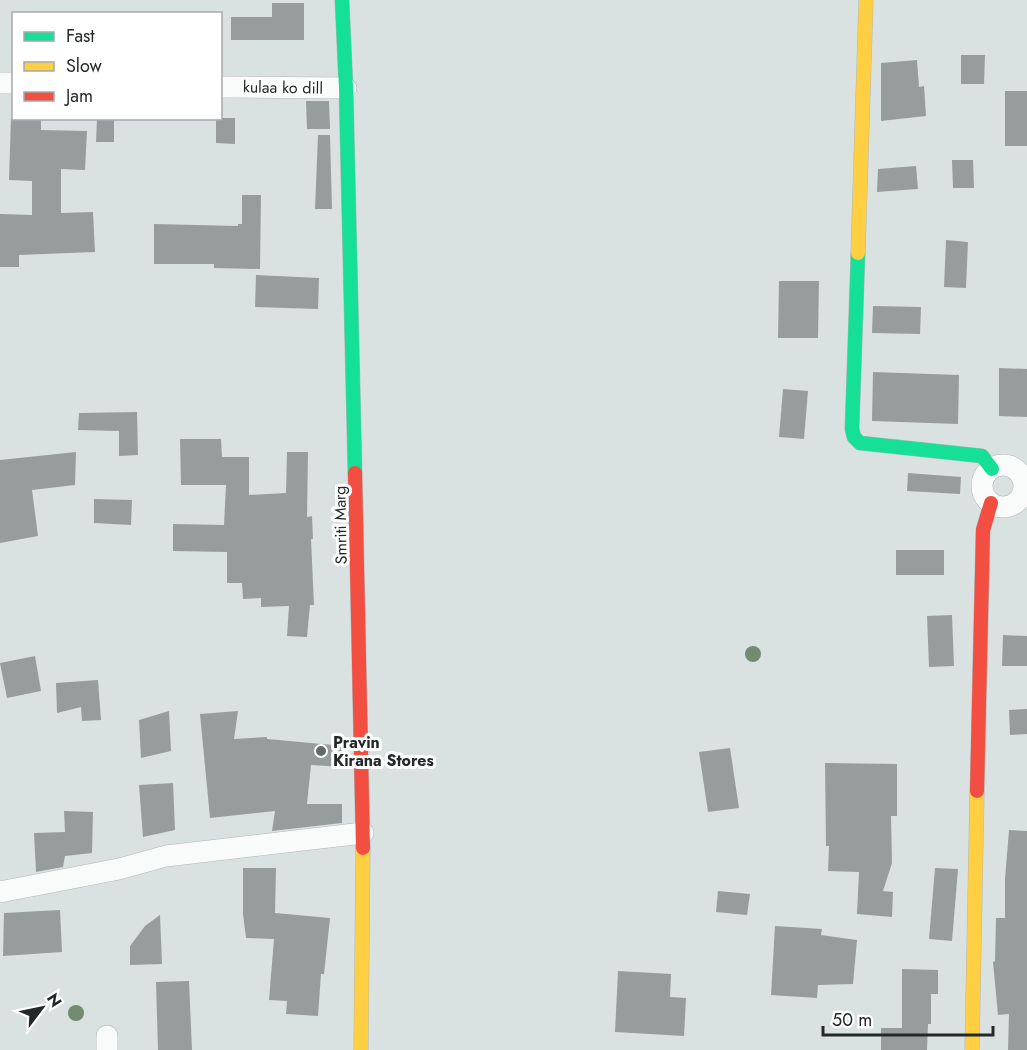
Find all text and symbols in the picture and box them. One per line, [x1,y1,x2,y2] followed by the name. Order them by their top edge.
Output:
[12,12,222,120] legend
[66,23,95,49] text: Fast
[66,53,103,79] text: Slow
[243,75,323,100] street label: kulaa ko dill
[64,83,93,109] text: Jam
[328,485,353,565] street label: Smriti Marg
[333,731,434,772] place label: Pravin Kirana Stores
[314,744,328,758] marker: Pravin Kirana Stores
[12,978,72,1038] north arrow
[41,989,67,1012] text: N
[823,999,992,1037] scale bar
[832,1007,872,1033] text: 50 m

